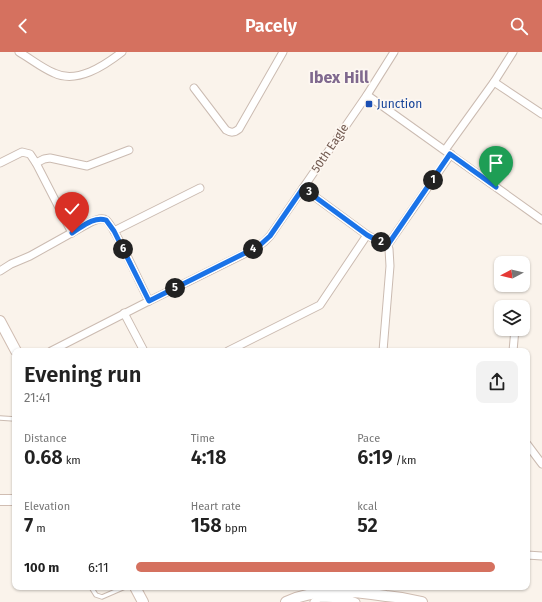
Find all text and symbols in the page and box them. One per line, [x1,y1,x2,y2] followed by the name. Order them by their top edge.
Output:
[12,15,34,37] icon: back
[245,15,297,37] text: Pacely
[508,15,530,37] icon: search
[309,68,369,87] district label: Ibex Hill
[377,97,422,111] place label: Junction
[364,99,374,109] marker: Junction
[308,121,352,175] street label: 50th Eagle
[479,146,513,187] pin
[485,152,507,174] icon: arrive
[423,170,443,190] pin: 1
[430,173,436,186] text: 1
[299,182,319,202] pin: 3
[306,185,312,198] text: 3
[55,192,89,233] pin
[61,198,83,220] icon: check
[371,232,391,252] pin: 2
[378,235,384,248] text: 2
[113,239,133,259] pin: 6
[243,239,263,259] pin: 4
[120,242,126,255] text: 6
[250,242,256,255] text: 4
[494,256,530,292] north arrow
[494,256,530,336] map controls
[165,278,185,298] pin: 5
[172,281,178,294] text: 5
[494,300,530,336] button: layers
[24,361,141,388] text: Evening run
[476,361,518,403] button: share
[24,390,51,405] text: 21:41
[24,432,67,445] text: Distance
[191,432,215,445] text: Time
[357,432,380,445] text: Pace
[24,445,63,469] text: 0.68
[191,445,227,469] text: 4:18
[357,445,393,469] text: 6:19
[63,454,81,467] text: km
[393,454,416,467] text: /km
[24,500,70,513] text: Elevation
[191,500,241,513] text: Heart rate
[357,500,377,513] text: kcal
[24,513,33,537] text: 7
[191,513,222,537] text: 158
[357,513,378,537] text: 52
[33,522,46,535] text: m
[222,522,247,535] text: bpm
[24,560,59,575] text: 100 m
[88,560,109,575] text: 6:11

